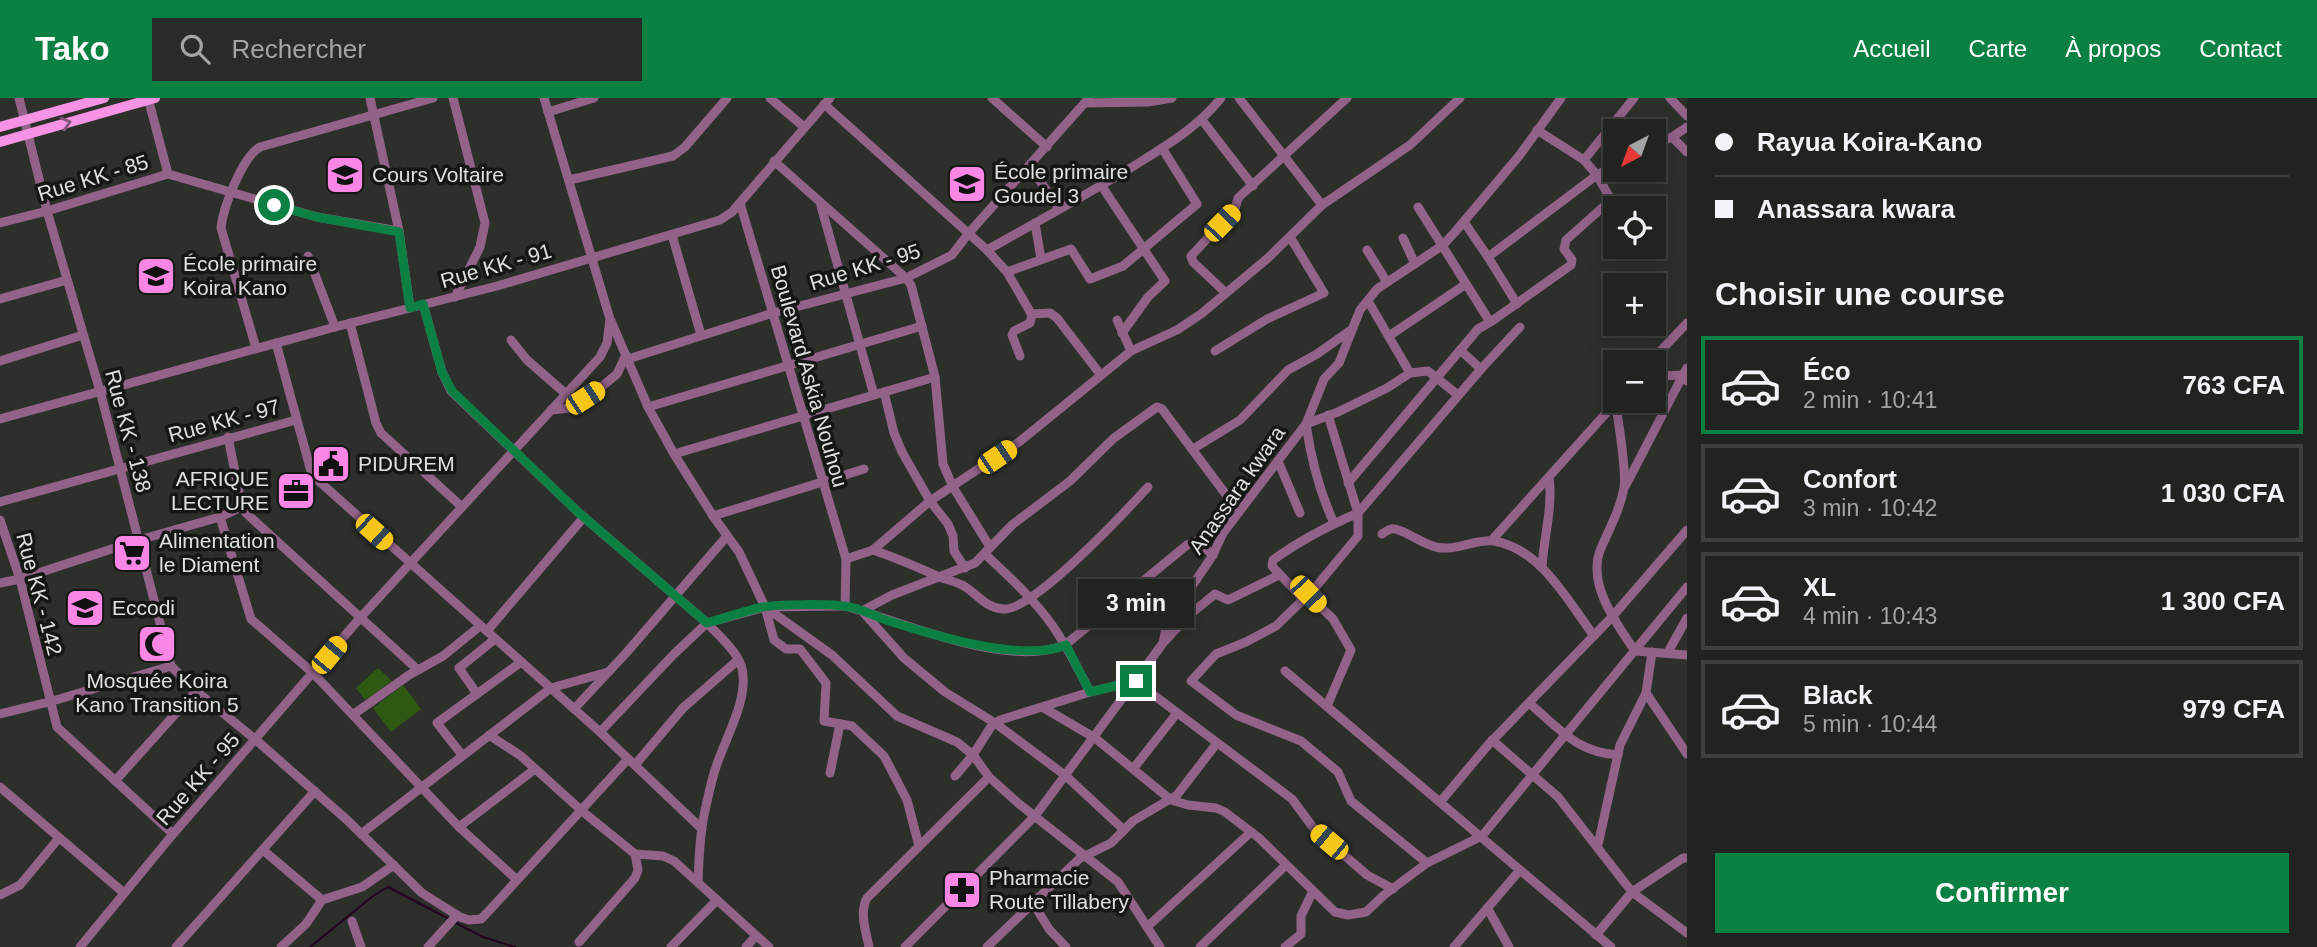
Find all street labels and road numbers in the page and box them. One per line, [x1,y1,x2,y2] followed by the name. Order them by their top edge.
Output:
[35,150,151,205] street label: Rue KK - 85
[438,239,554,292] street label: Rue KK - 91
[807,239,923,294] street label: Rue KK - 95
[767,262,852,490] street label: Boulevard Askia Nouhou
[101,367,156,495] street label: Rue KK - 138
[166,395,282,446] street label: Rue KK - 97
[1184,421,1289,558] street label: Anassara kwara
[12,530,67,658] street label: Rue KK - 142
[151,728,244,829] street label: Rue KK - 95

